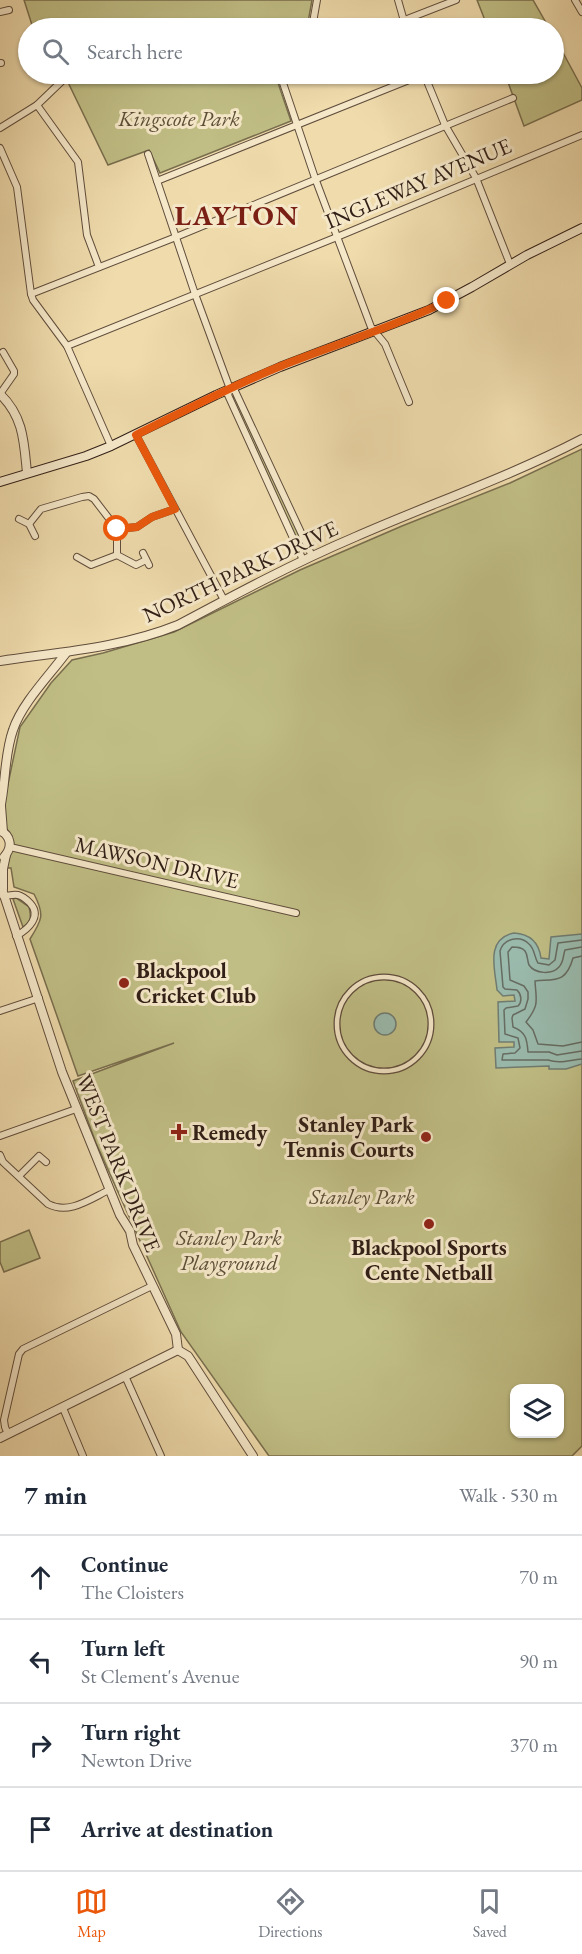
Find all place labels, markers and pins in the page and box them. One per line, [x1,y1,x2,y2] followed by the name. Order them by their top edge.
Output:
[136,956,256,1010] place label: Blackpool Cricket Club
[117,976,131,990] marker: Blackpool Cricket Club
[283,1110,415,1164] place label: Stanley Park Tennis Courts
[192,1118,268,1147] place label: Remedy
[170,1123,188,1141] marker: Remedy
[419,1130,433,1144] marker: Stanley Park Tennis Courts
[422,1217,436,1231] marker: Blackpool Sports Cente Netball
[351,1233,507,1287] place label: Blackpool Sports Cente Netball

